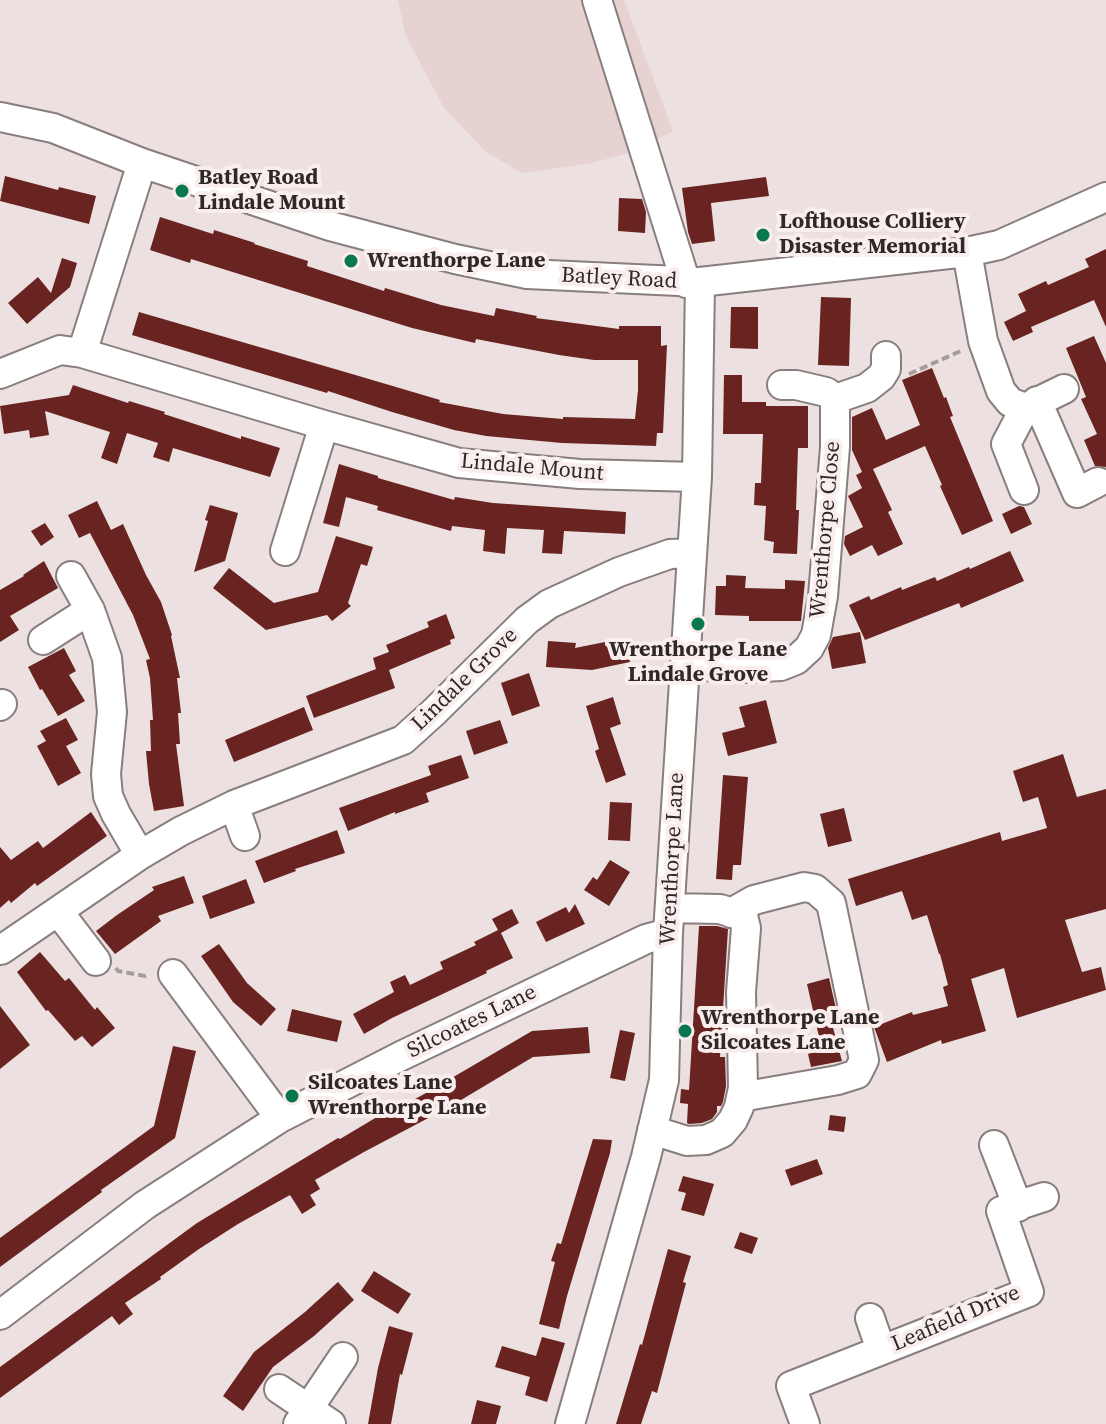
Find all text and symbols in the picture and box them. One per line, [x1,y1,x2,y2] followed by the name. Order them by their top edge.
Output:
[198,165,345,216] place label: Batley Road Lindale Mount
[173,182,191,200] marker: Batley Road Lindale Mount
[779,209,966,260] place label: Lofthouse Colliery Disaster Memorial
[754,226,772,244] marker: Lofthouse Colliery Disaster Memorial
[367,248,546,274] place label: Wrenthorpe Lane
[342,252,360,270] marker: Wrenthorpe Lane
[560,263,678,295] street label: Batley Road
[805,440,847,620] street label: Wrenthorpe Close
[459,449,605,487] street label: Lindale Mount
[689,615,707,633] marker: Wrenthorpe Lane Lindale Grove
[406,623,524,737] street label: Lindale Grove
[609,637,787,688] place label: Wrenthorpe Lane Lindale Grove
[655,772,691,946] street label: Wrenthorpe Lane
[403,979,541,1065] street label: Silcoates Lane
[701,1005,880,1056] place label: Wrenthorpe Lane Silcoates Lane
[676,1022,694,1040] marker: Wrenthorpe Lane Silcoates Lane
[308,1070,487,1122] place label: Silcoates Lane Wrenthorpe Lane
[283,1087,301,1105] marker: Silcoates Lane Wrenthorpe Lane
[888,1280,1024,1358] street label: Leafield Drive

